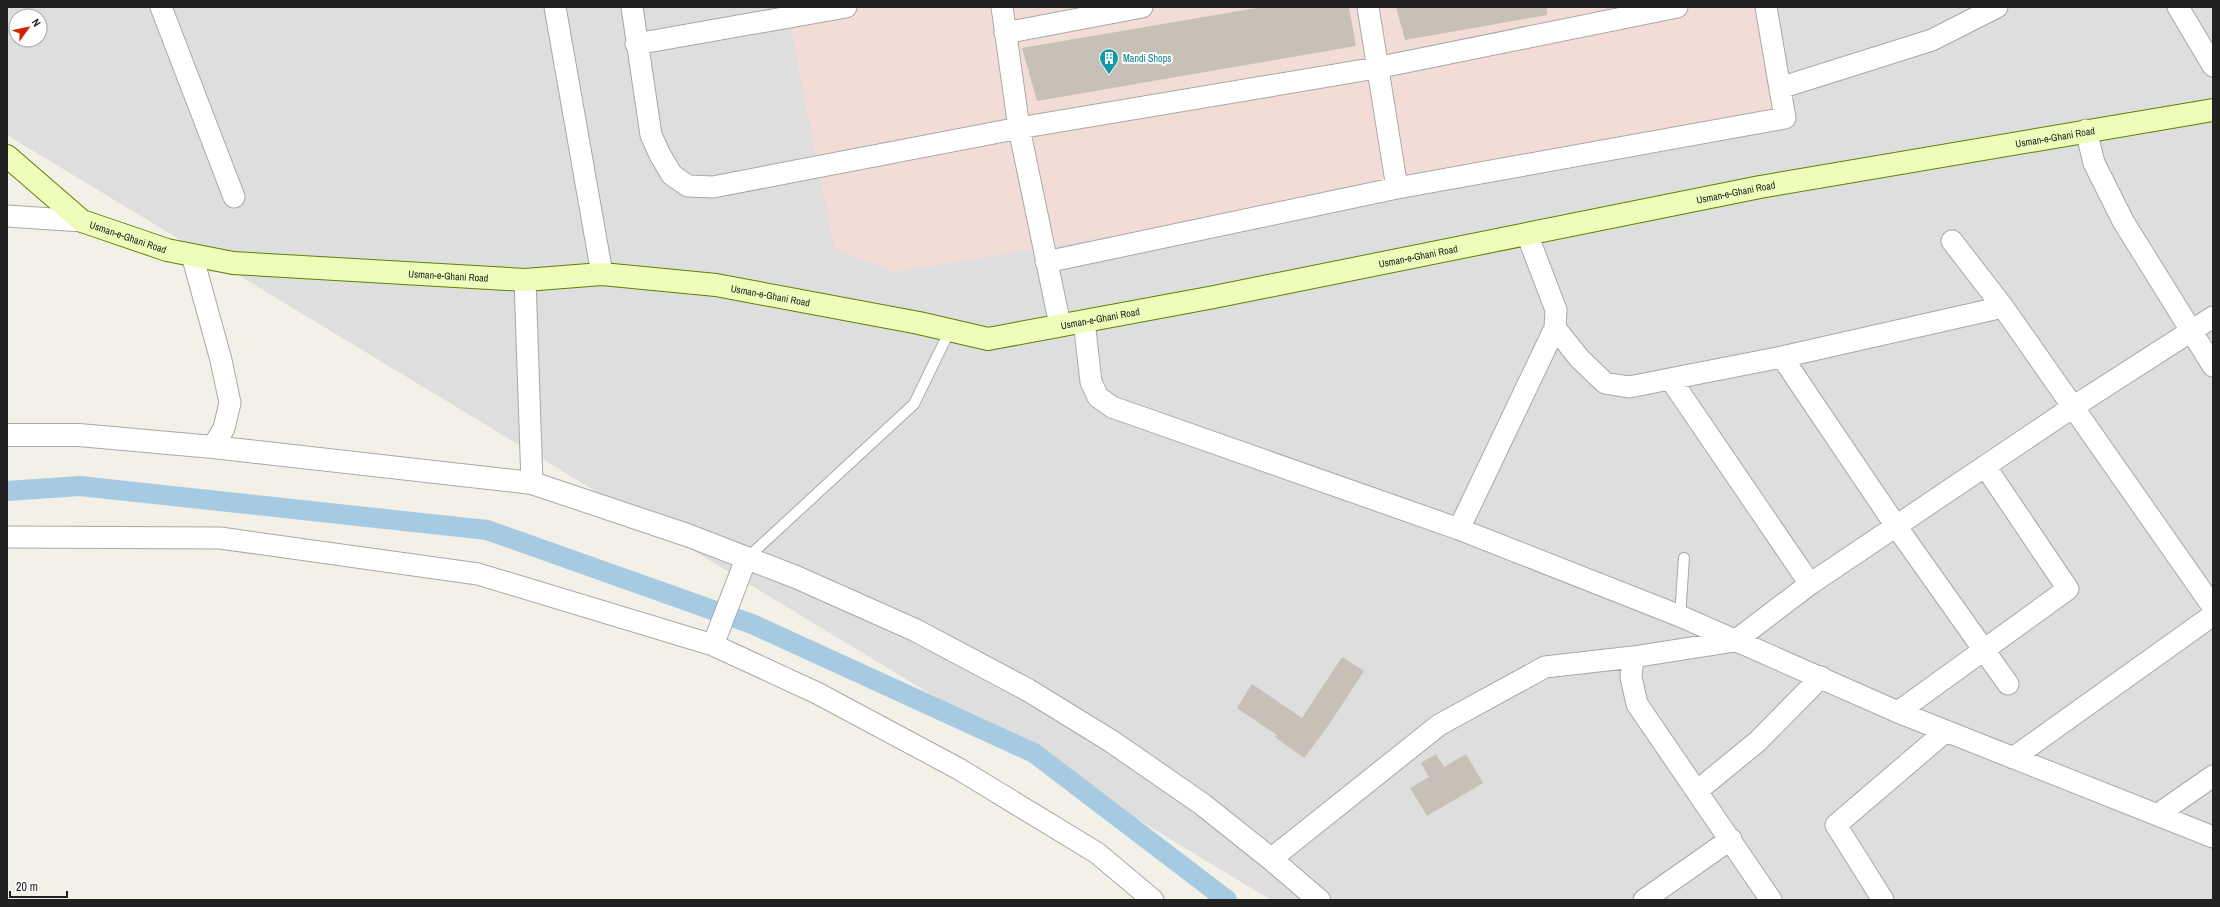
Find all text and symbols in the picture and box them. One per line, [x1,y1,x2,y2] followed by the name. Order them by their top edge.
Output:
[8,8,48,48] north arrow
[29,16,44,29] text: N
[1098,47,1120,75] building icon: Mandi Shops
[1123,52,1171,65] place label: Mandi Shops
[2014,124,2096,150] street label: Usman-e-Ghani Road
[1695,179,1776,207] street label: Usman-e-Ghani Road
[88,218,168,256] street label: Usman-e-Ghani Road
[1378,242,1459,271] street label: Usman-e-Ghani Road
[408,267,489,285] street label: Usman-e-Ghani Road
[730,282,811,309] street label: Usman-e-Ghani Road
[1060,305,1141,332] street label: Usman-e-Ghani Road
[10,873,67,899] scale bar
[16,879,38,895] text: 20 m

